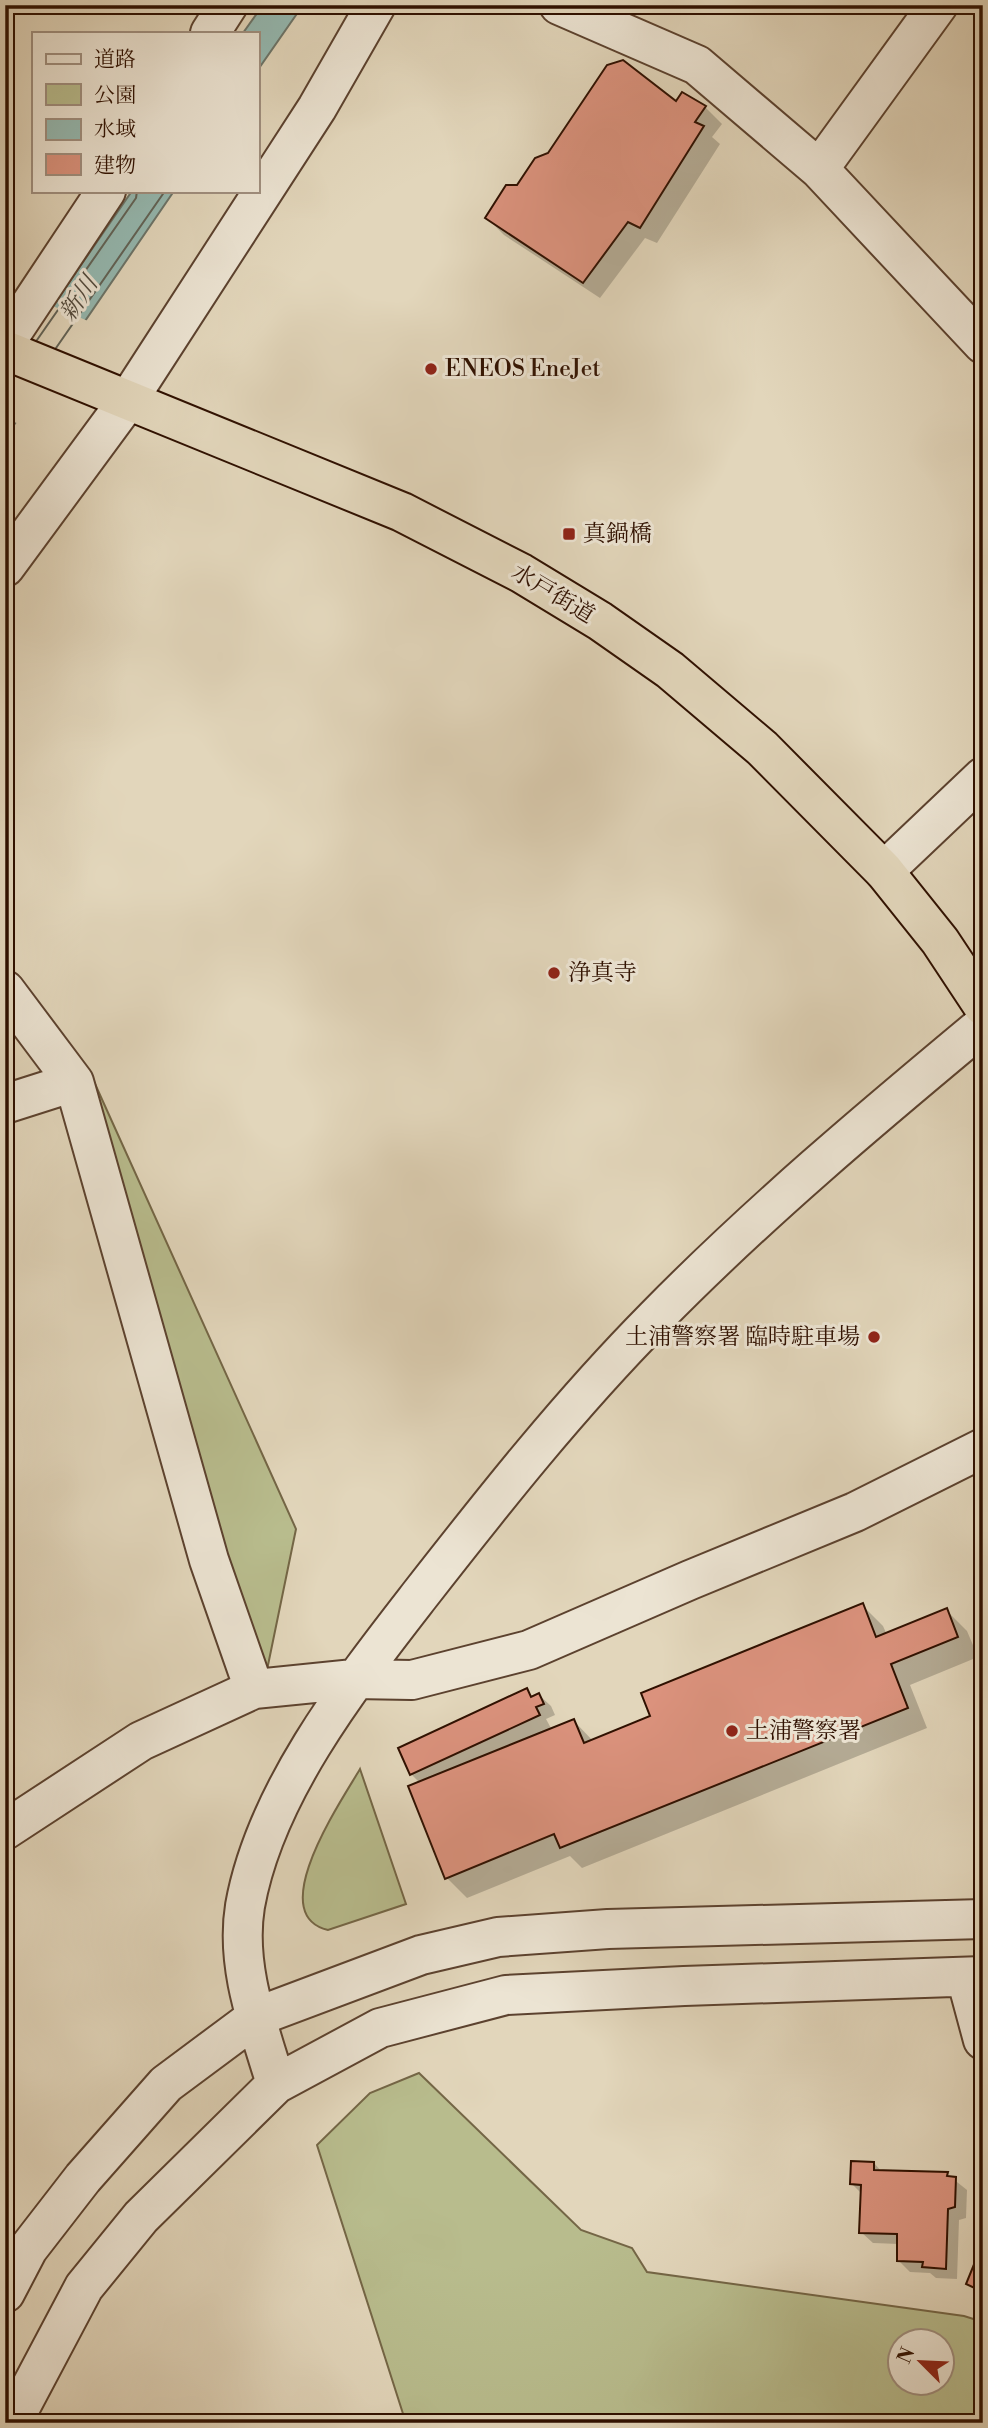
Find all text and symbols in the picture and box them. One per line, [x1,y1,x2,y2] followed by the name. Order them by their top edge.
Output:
[32,32,259,192] legend
[94,47,136,73] text: 道路
[94,83,136,109] text: 公園
[94,117,136,143] text: 水域
[94,153,136,179] text: 建物
[53,268,107,327] water label: 新川
[445,355,600,383] place label: ENEOS EneJet
[423,361,439,377] marker: ENEOS EneJet
[583,520,652,548] place label: 真鍋橋
[561,526,577,542] marker: 真鍋橋
[506,558,600,630] street label: 水戸街道
[568,959,637,987] place label: 浄真寺
[546,965,562,981] marker: 浄真寺
[625,1323,860,1351] place label: 土浦警察署 臨時駐車場
[866,1329,882,1345] marker: 土浦警察署 臨時駐車場
[746,1717,861,1745] place label: 土浦警察署
[724,1723,740,1739] marker: 土浦警察署
[886,2326,956,2396] north arrow
[892,2344,920,2367] text: N

